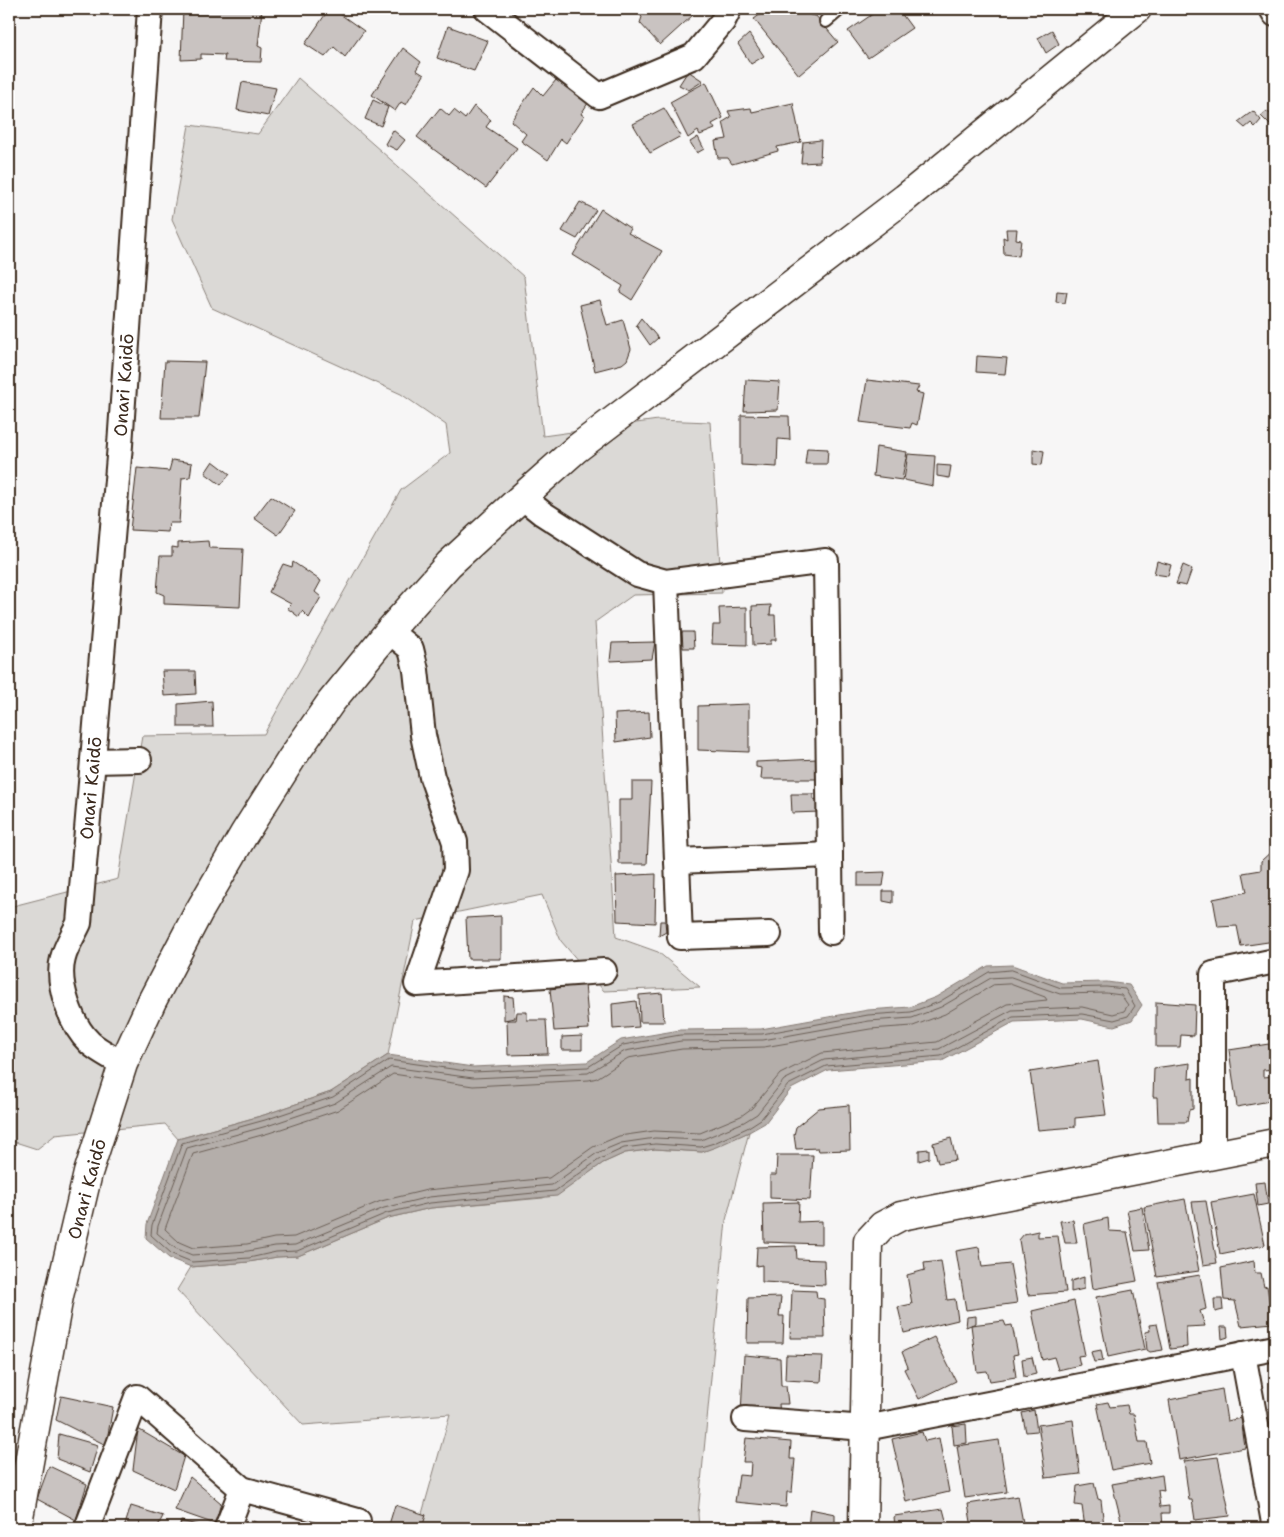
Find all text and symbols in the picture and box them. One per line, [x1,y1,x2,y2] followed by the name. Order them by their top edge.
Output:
[108,333,140,437] street label: Onari Kaidō
[75,736,107,840] street label: Onari Kaidō
[62,1136,112,1242] street label: Onari Kaidō

